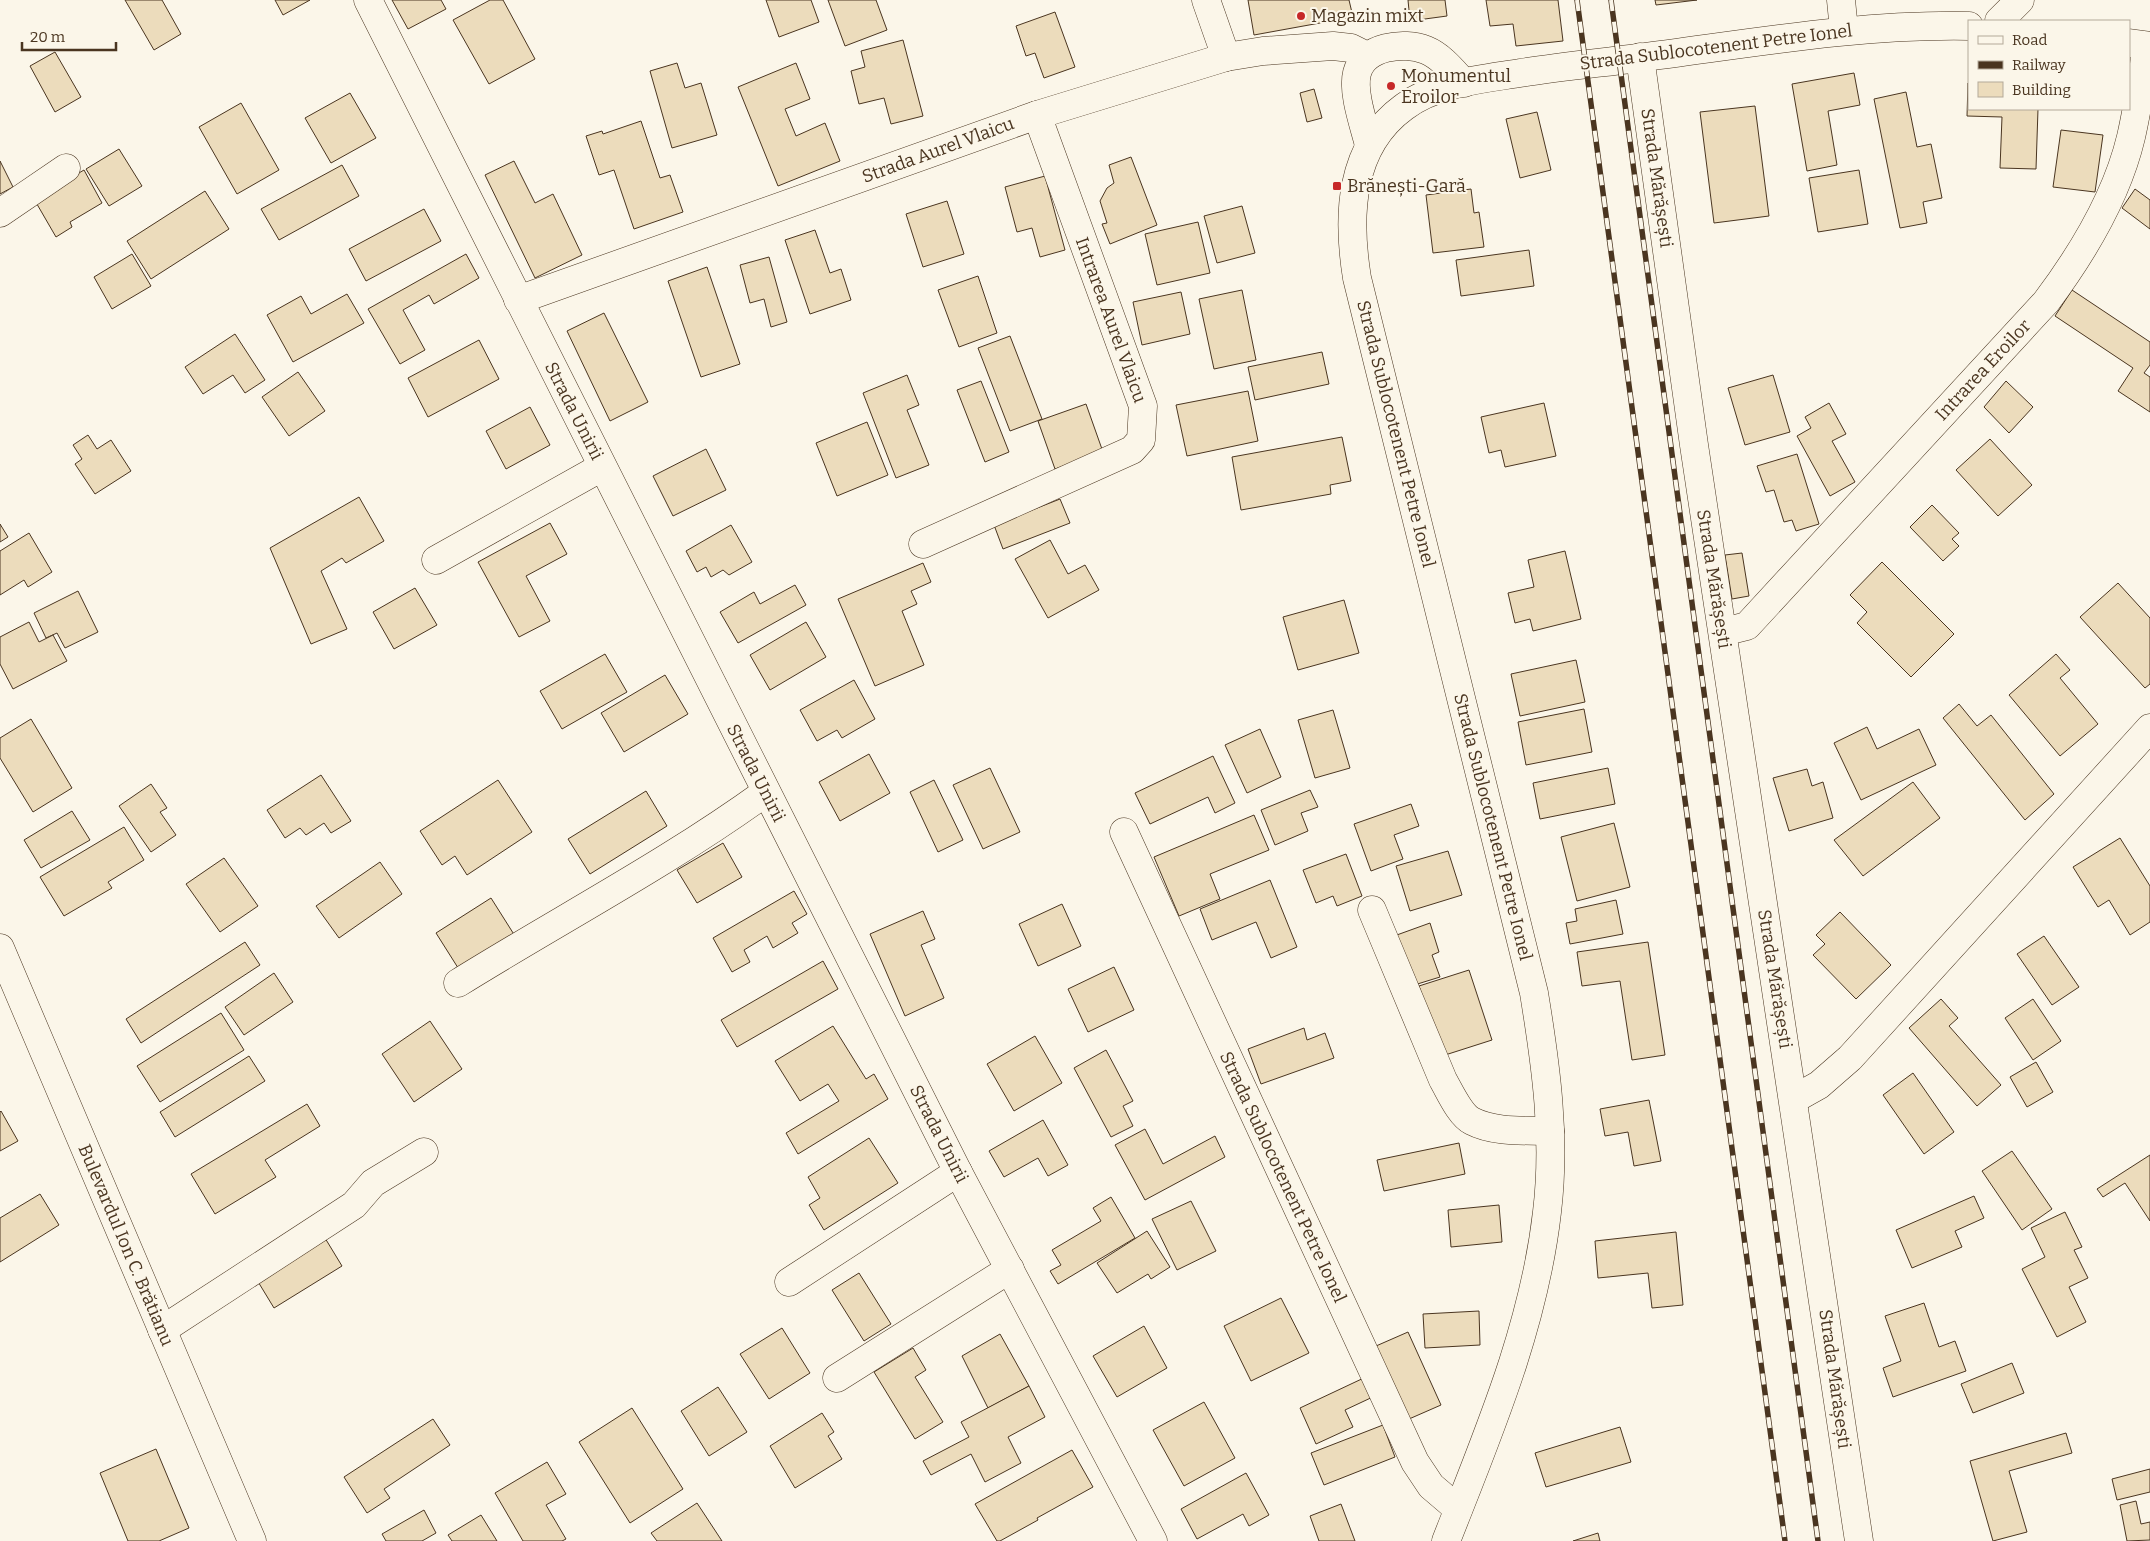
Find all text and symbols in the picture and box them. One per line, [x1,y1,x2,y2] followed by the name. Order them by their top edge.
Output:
[1311,5,1424,27] place label: Magazin mixt
[1295,10,1307,22] marker: Magazin mixt
[1578,19,1854,75] street label: Strada Sublocotenent Petre Ionel
[22,20,116,52] scale bar
[1968,20,2130,110] legend
[30,28,66,46] text: 20 m
[2012,31,2047,49] text: Road
[2012,56,2066,74] text: Railway
[1401,65,1511,108] place label: Monumentul Eroilor
[1385,80,1397,92] marker: Monumentul Eroilor
[2012,81,2071,99] text: Building
[1636,107,1678,249] street label: Strada Mărășești
[859,112,1017,188] street label: Strada Aurel Vlaicu
[1347,175,1466,197] place label: Brănești-Gară
[1331,180,1343,192] marker: Brănești-Gară
[1071,234,1151,406] street label: Intrarea Aurel Vlaicu
[1352,298,1440,570] street label: Strada Sublocotenent Petre Ionel
[1931,315,2035,425] street label: Intrarea Eroilor
[540,358,608,464] street label: Strada Unirii
[1692,508,1736,650] street label: Strada Mărășești
[1449,691,1537,963] street label: Strada Sublocotenent Petre Ionel
[722,720,790,826] street label: Strada Unirii
[1753,908,1797,1050] street label: Strada Mărășești
[1215,1048,1351,1306] street label: Strada Sublocotenent Petre Ionel
[905,1081,973,1187] street label: Strada Unirii
[74,1141,178,1349] street label: Bulevardul Ion C. Brătianu
[1814,1308,1856,1450] street label: Strada Mărășești

